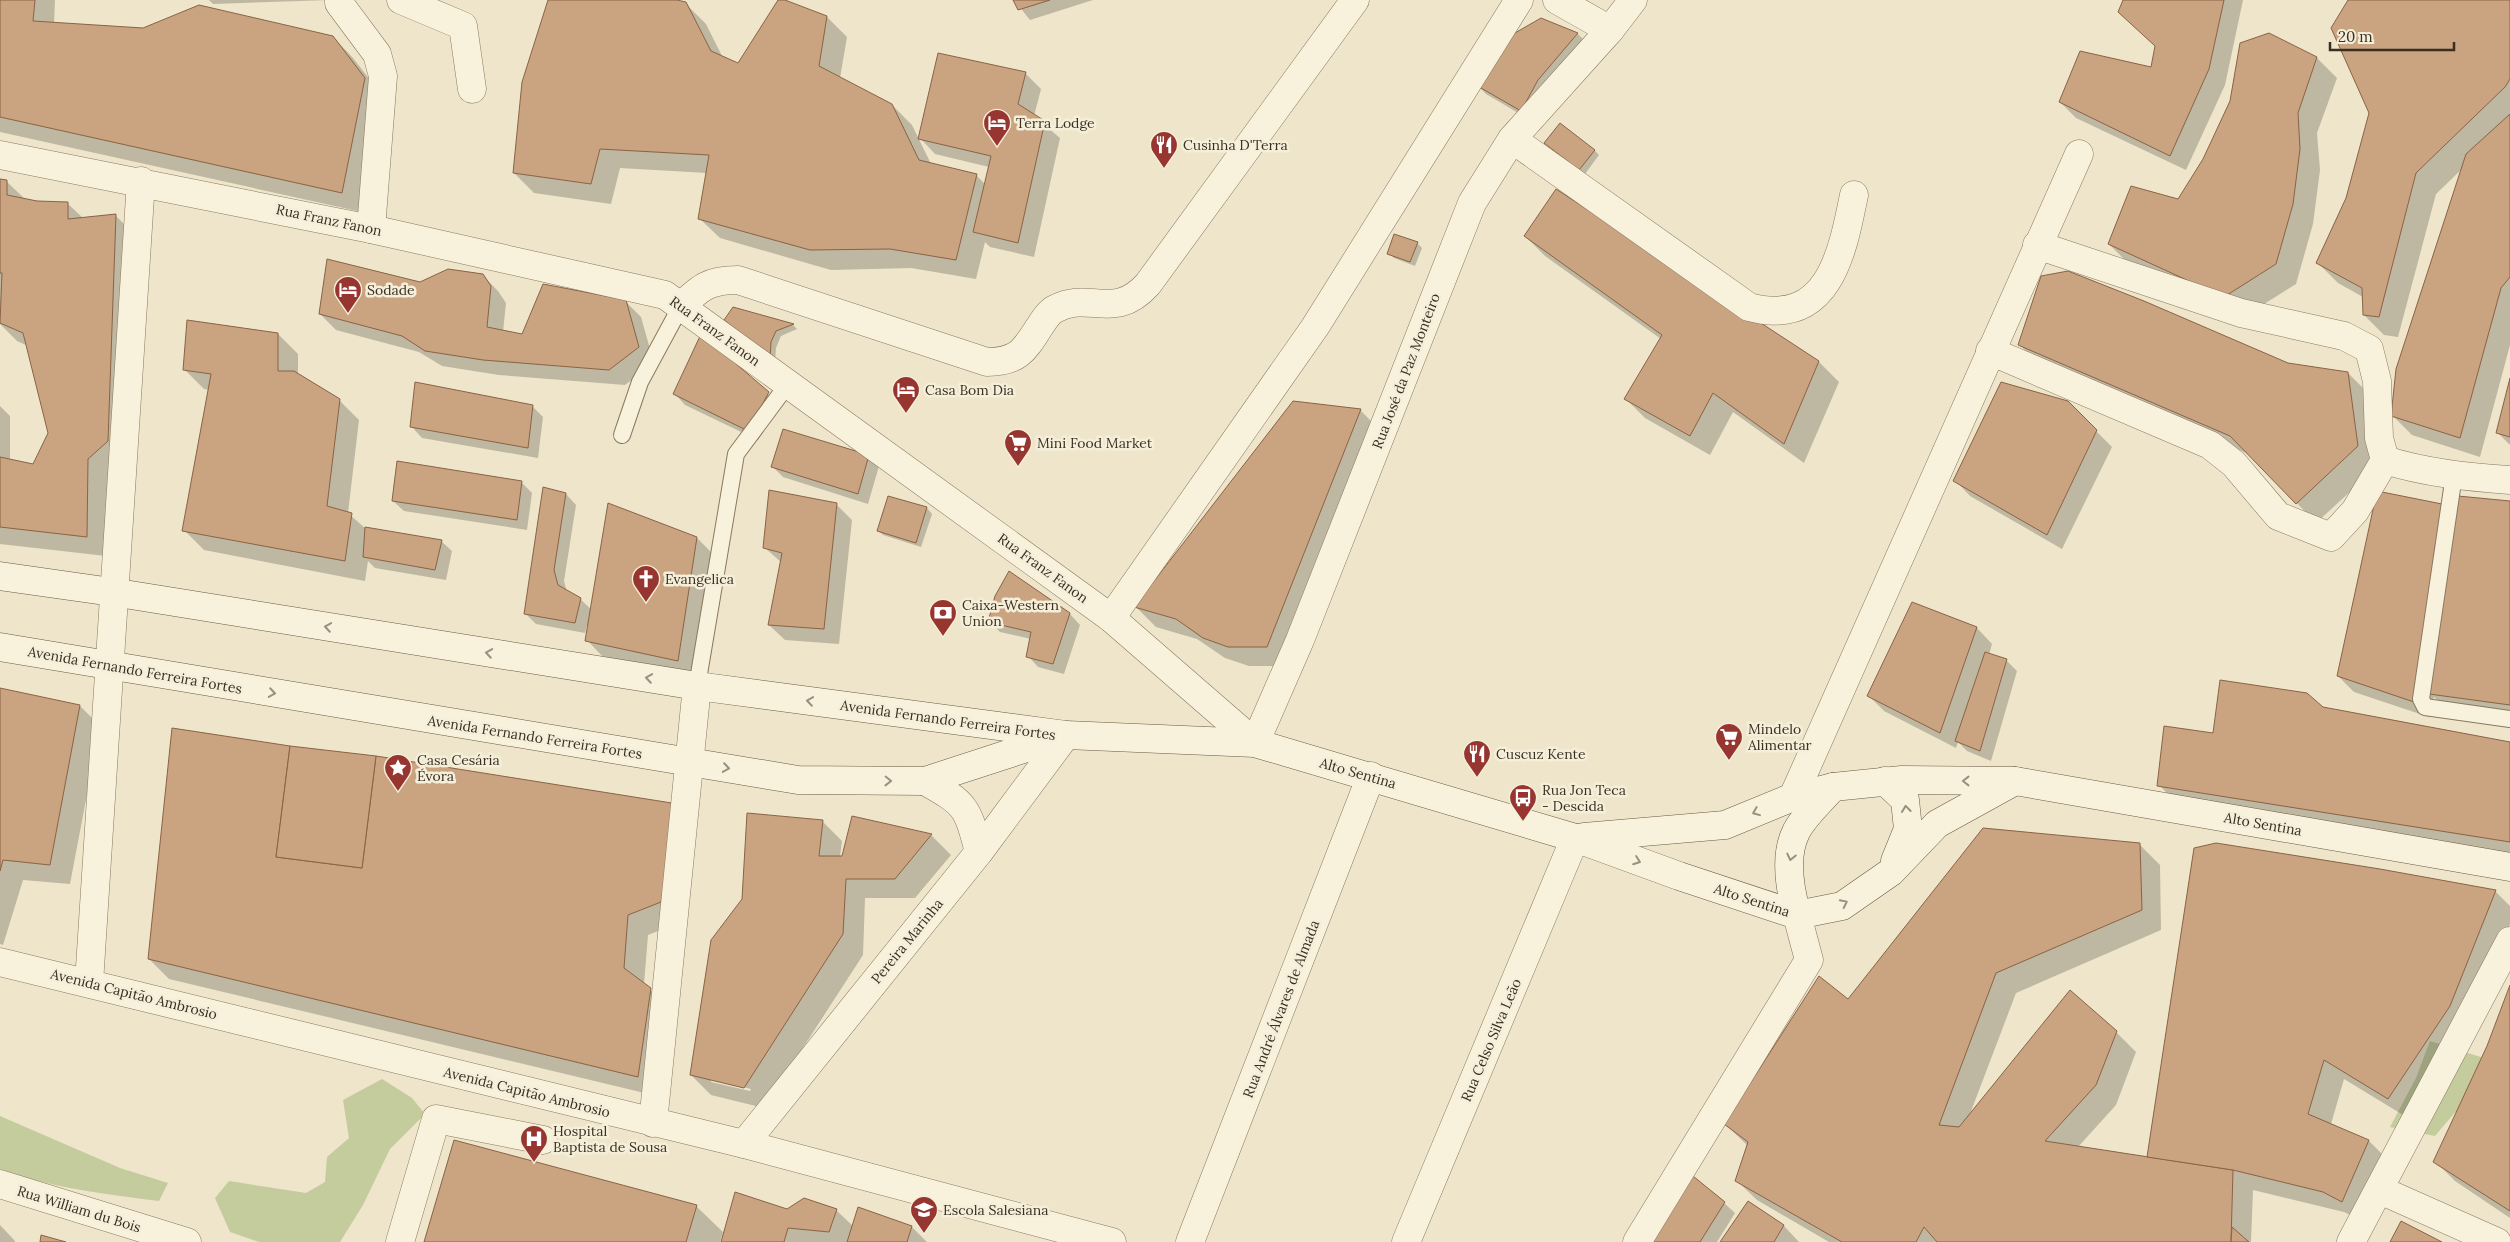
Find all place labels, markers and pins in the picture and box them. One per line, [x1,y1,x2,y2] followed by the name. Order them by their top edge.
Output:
[982,108,1012,147] hotel icon: Terra Lodge
[1016,114,1095,132] place label: Terra Lodge
[1149,130,1179,169] restaurant icon: Cusinha D'Terra
[1183,136,1288,154] place label: Cusinha D'Terra
[333,275,363,314] hotel icon: Sodade
[367,281,415,299] place label: Sodade
[891,375,921,414] hotel icon: Casa Bom Dia
[925,381,1014,399] place label: Casa Bom Dia
[1003,428,1033,467] supermarket icon: Mini Food Market
[1037,434,1153,452] place label: Mini Food Market
[631,564,661,603] church icon: Evangelica
[665,570,734,588] place label: Evangelica
[962,596,1060,630] place label: Caixa-Western Union
[928,598,958,637] bank icon: Caixa-Western Union
[1747,720,1812,754] place label: Mindelo Alimentar
[1714,722,1744,761] supermarket icon: Mindelo Alimentar
[1462,739,1492,778] restaurant icon: Cuscuz Kente
[1496,745,1586,763] place label: Cuscuz Kente
[417,751,500,785] place label: Casa Cesária Évora
[383,753,413,792] place icon: Casa Cesária Évora
[1542,781,1626,815] place label: Rua Jon Teca - Descida
[1508,783,1538,822] bus stop icon: Rua Jon Teca - Descida
[553,1122,667,1156] place label: Hospital Baptista de Sousa
[519,1124,549,1163] hospital icon: Hospital Baptista de Sousa
[909,1195,939,1234] school or university icon: Escola Salesiana
[943,1201,1048,1219] place label: Escola Salesiana

